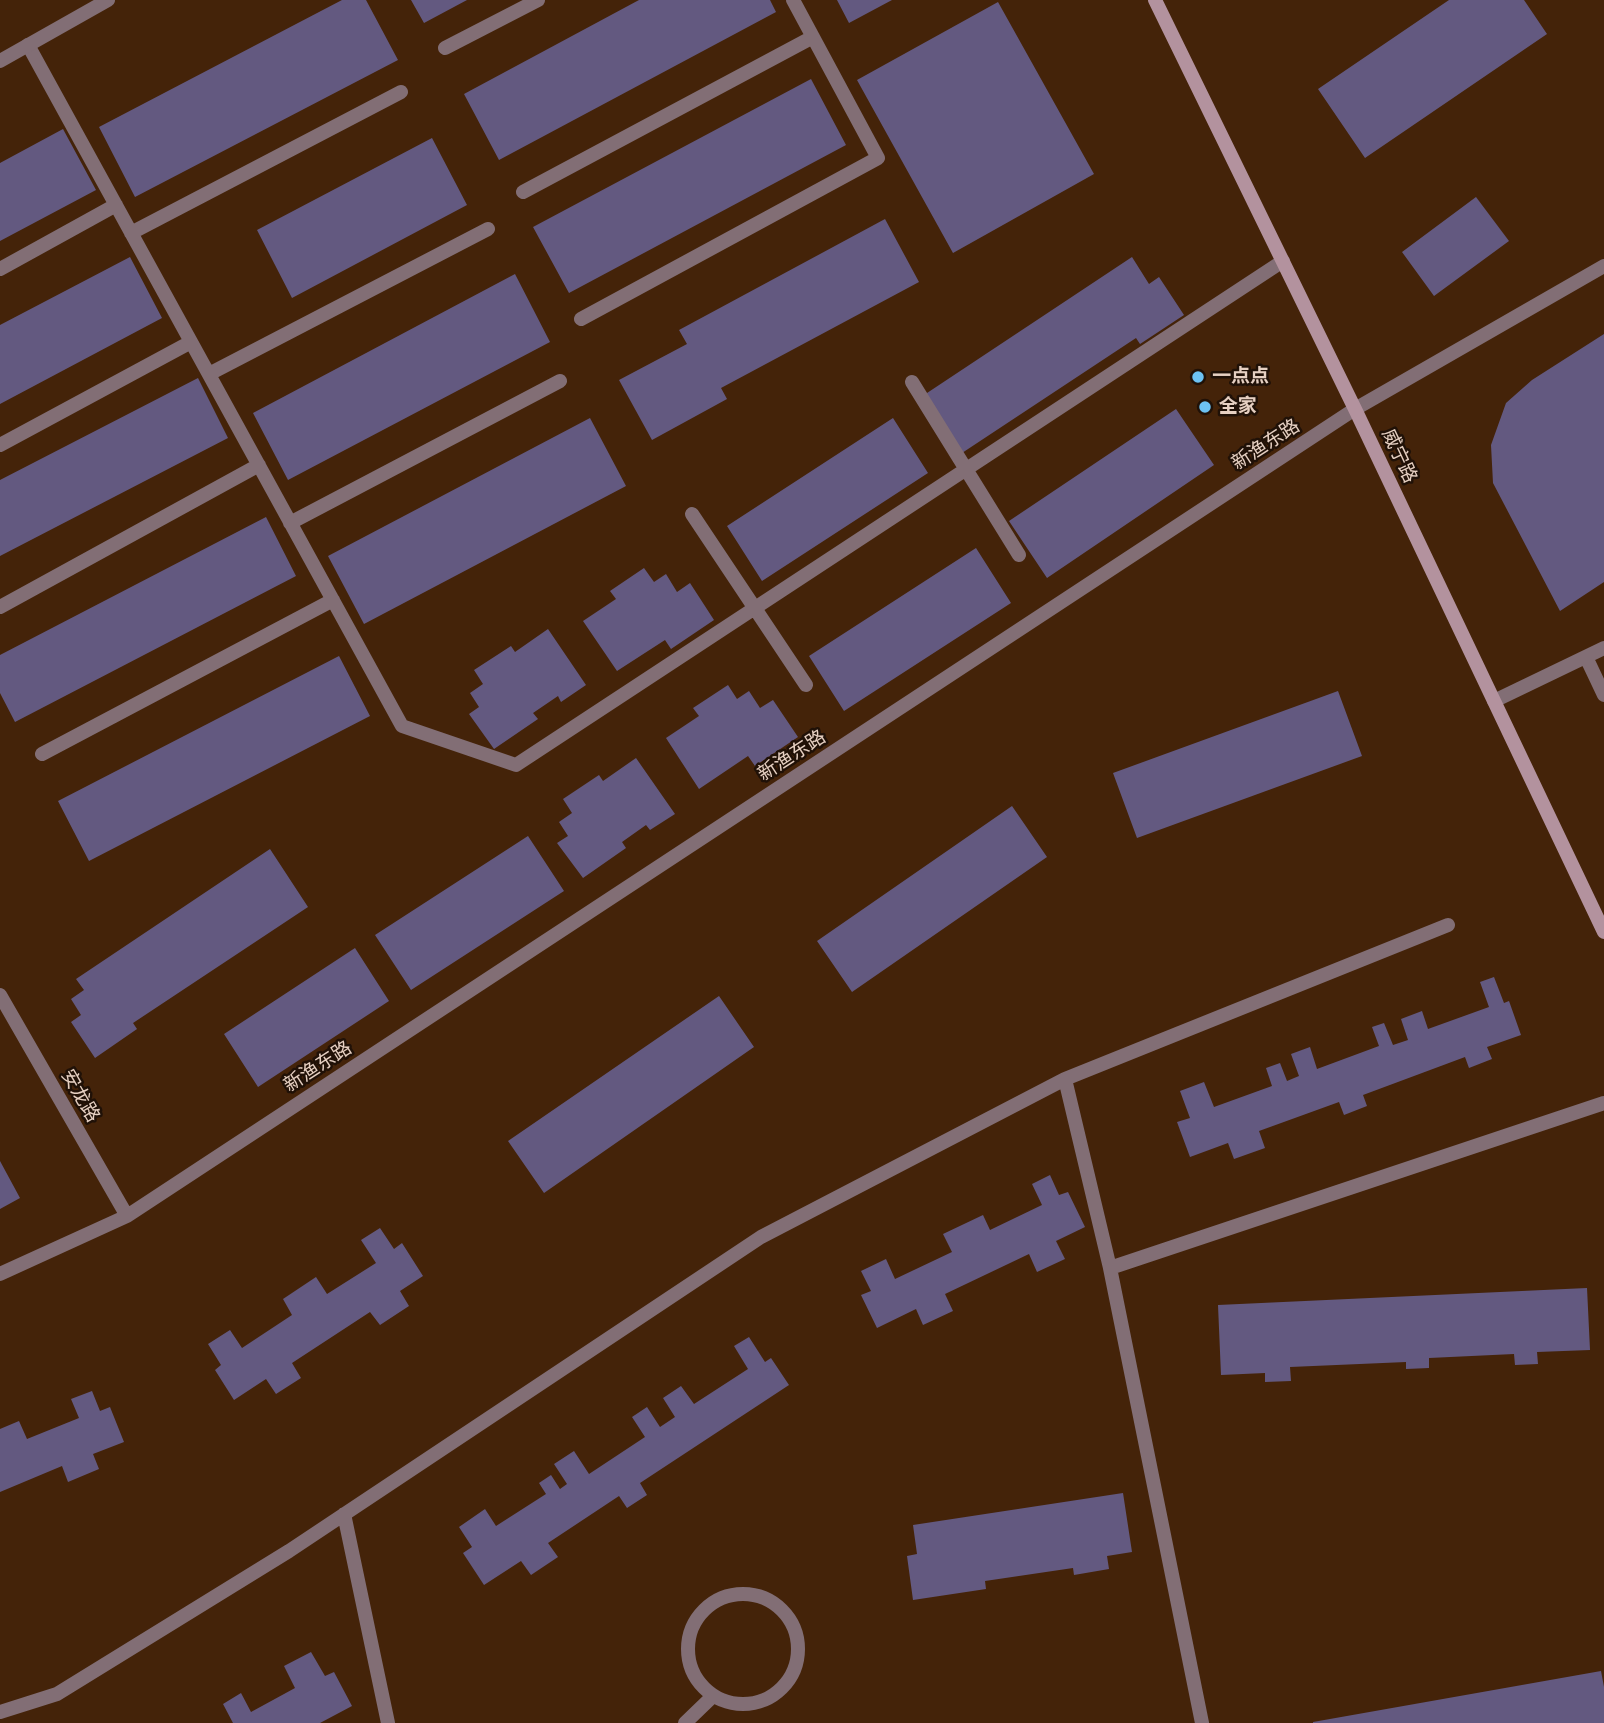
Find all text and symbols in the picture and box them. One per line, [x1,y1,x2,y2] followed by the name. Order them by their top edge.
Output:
[1212,366,1269,388] place label: 一点点
[1190,369,1206,385] marker: 一点点
[1219,396,1257,418] place label: 全家
[1197,399,1213,415] marker: 全家
[1228,415,1304,475] street label: 新渔东路
[1377,425,1421,487] street label: 威宁路
[754,726,830,786] street label: 新渔东路
[280,1037,356,1097] street label: 新渔东路
[56,1066,104,1126] street label: 安龙路

